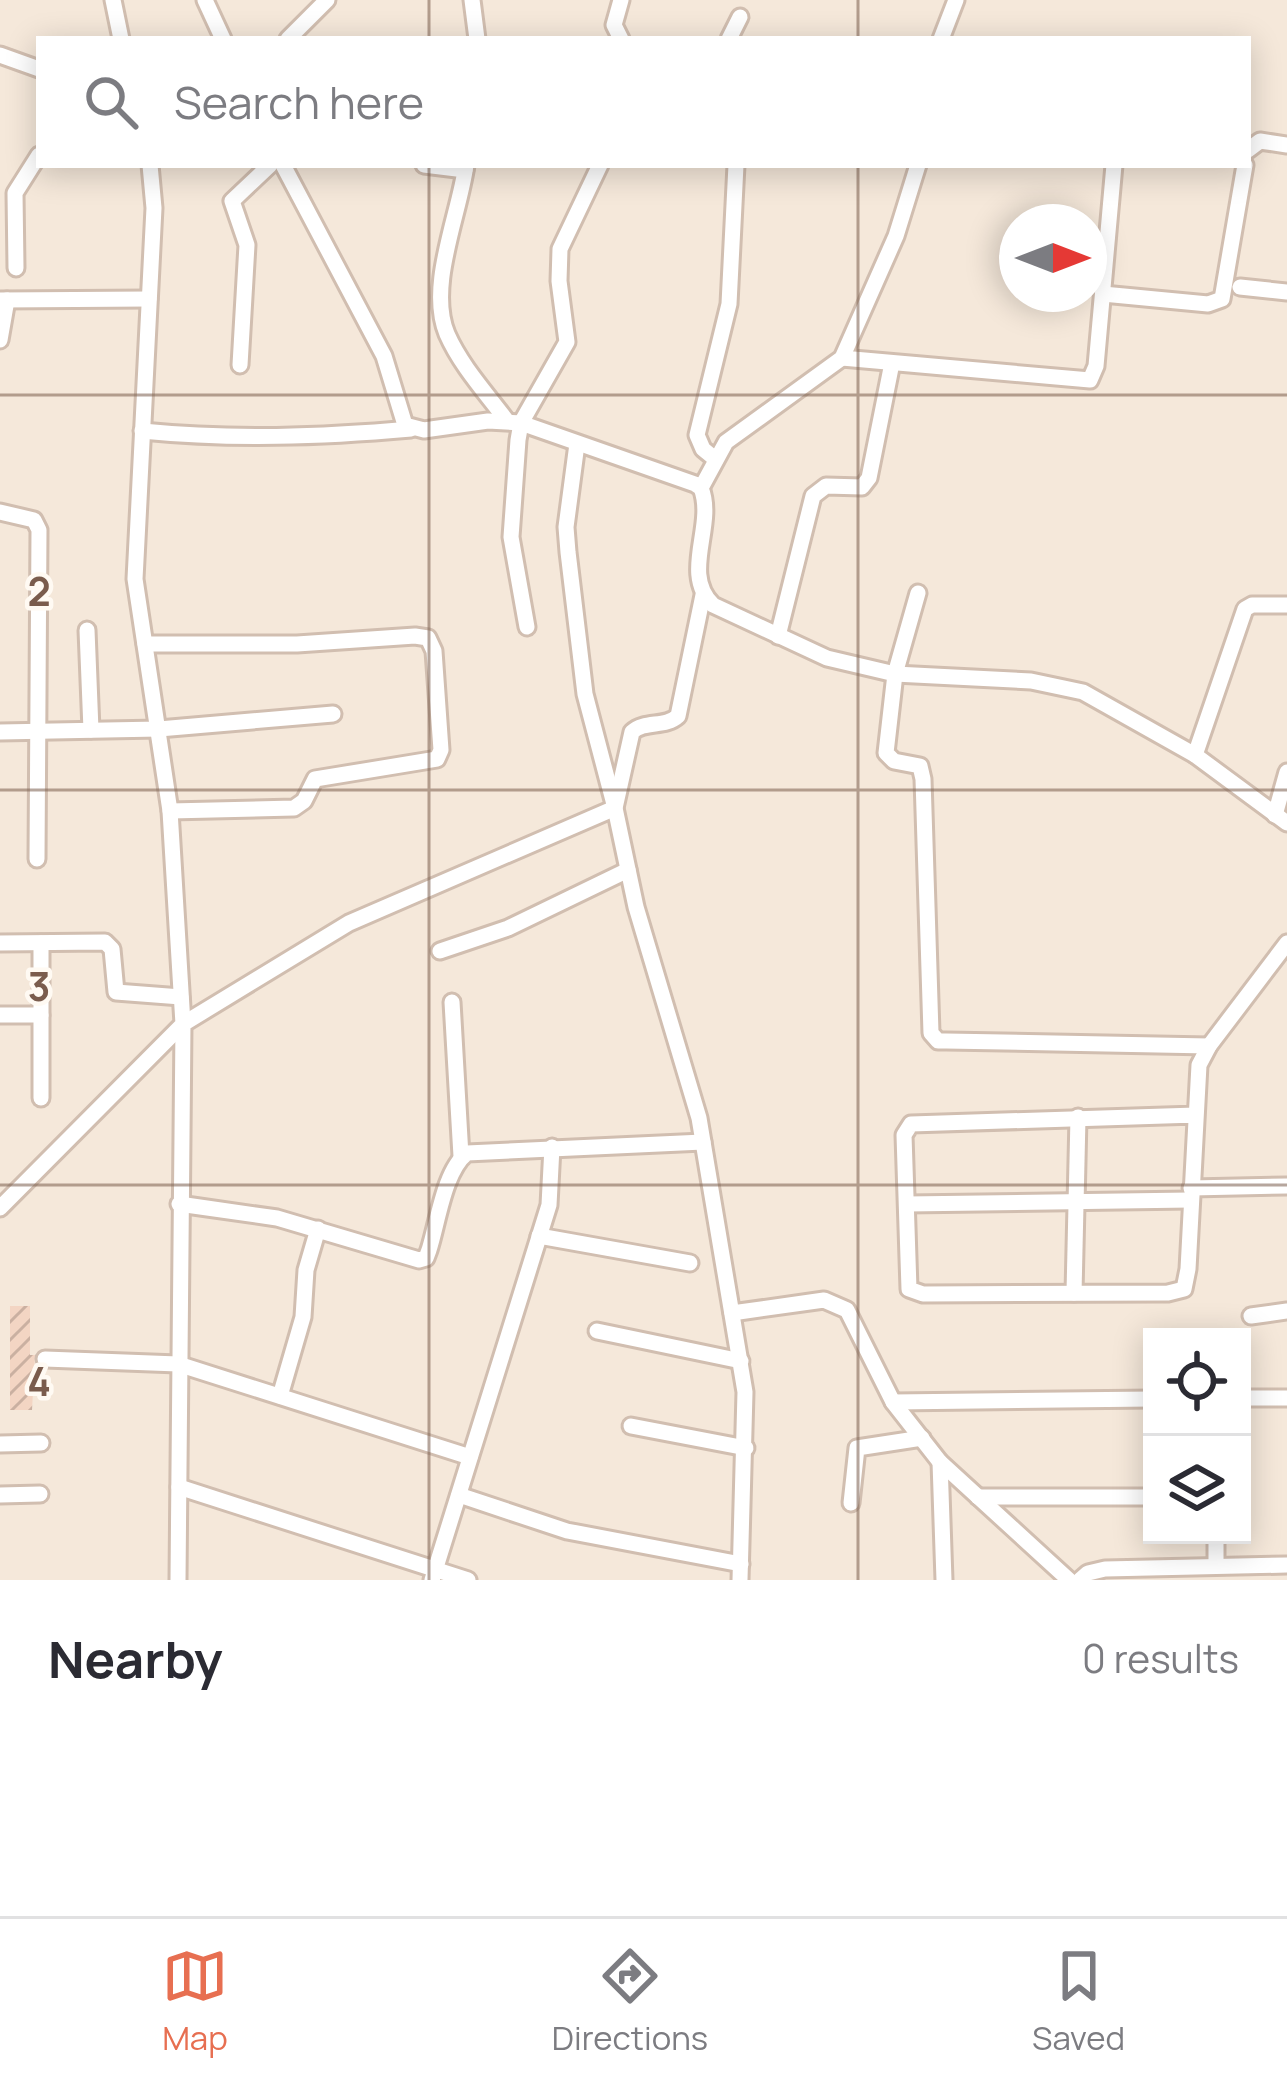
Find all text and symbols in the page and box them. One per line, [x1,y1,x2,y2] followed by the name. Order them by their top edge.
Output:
[36,36,1251,168] search box
[78,69,144,135] icon: search
[174,71,424,133] text: Search here
[999,204,1107,312] north arrow
[27,564,51,618] text: 2
[28,959,50,1013] text: 3
[1143,1328,1251,1544] map controls
[1143,1328,1251,1436] button: locate
[27,1354,51,1408] text: 4
[1143,1436,1251,1544] button: layers
[48,1624,223,1693] text: Nearby
[1082,1631,1239,1685] text: 0 results
[162,1943,228,2060] tab: Map
[552,1943,708,2060] tab: Directions
[1032,1943,1125,2060] tab: Saved

